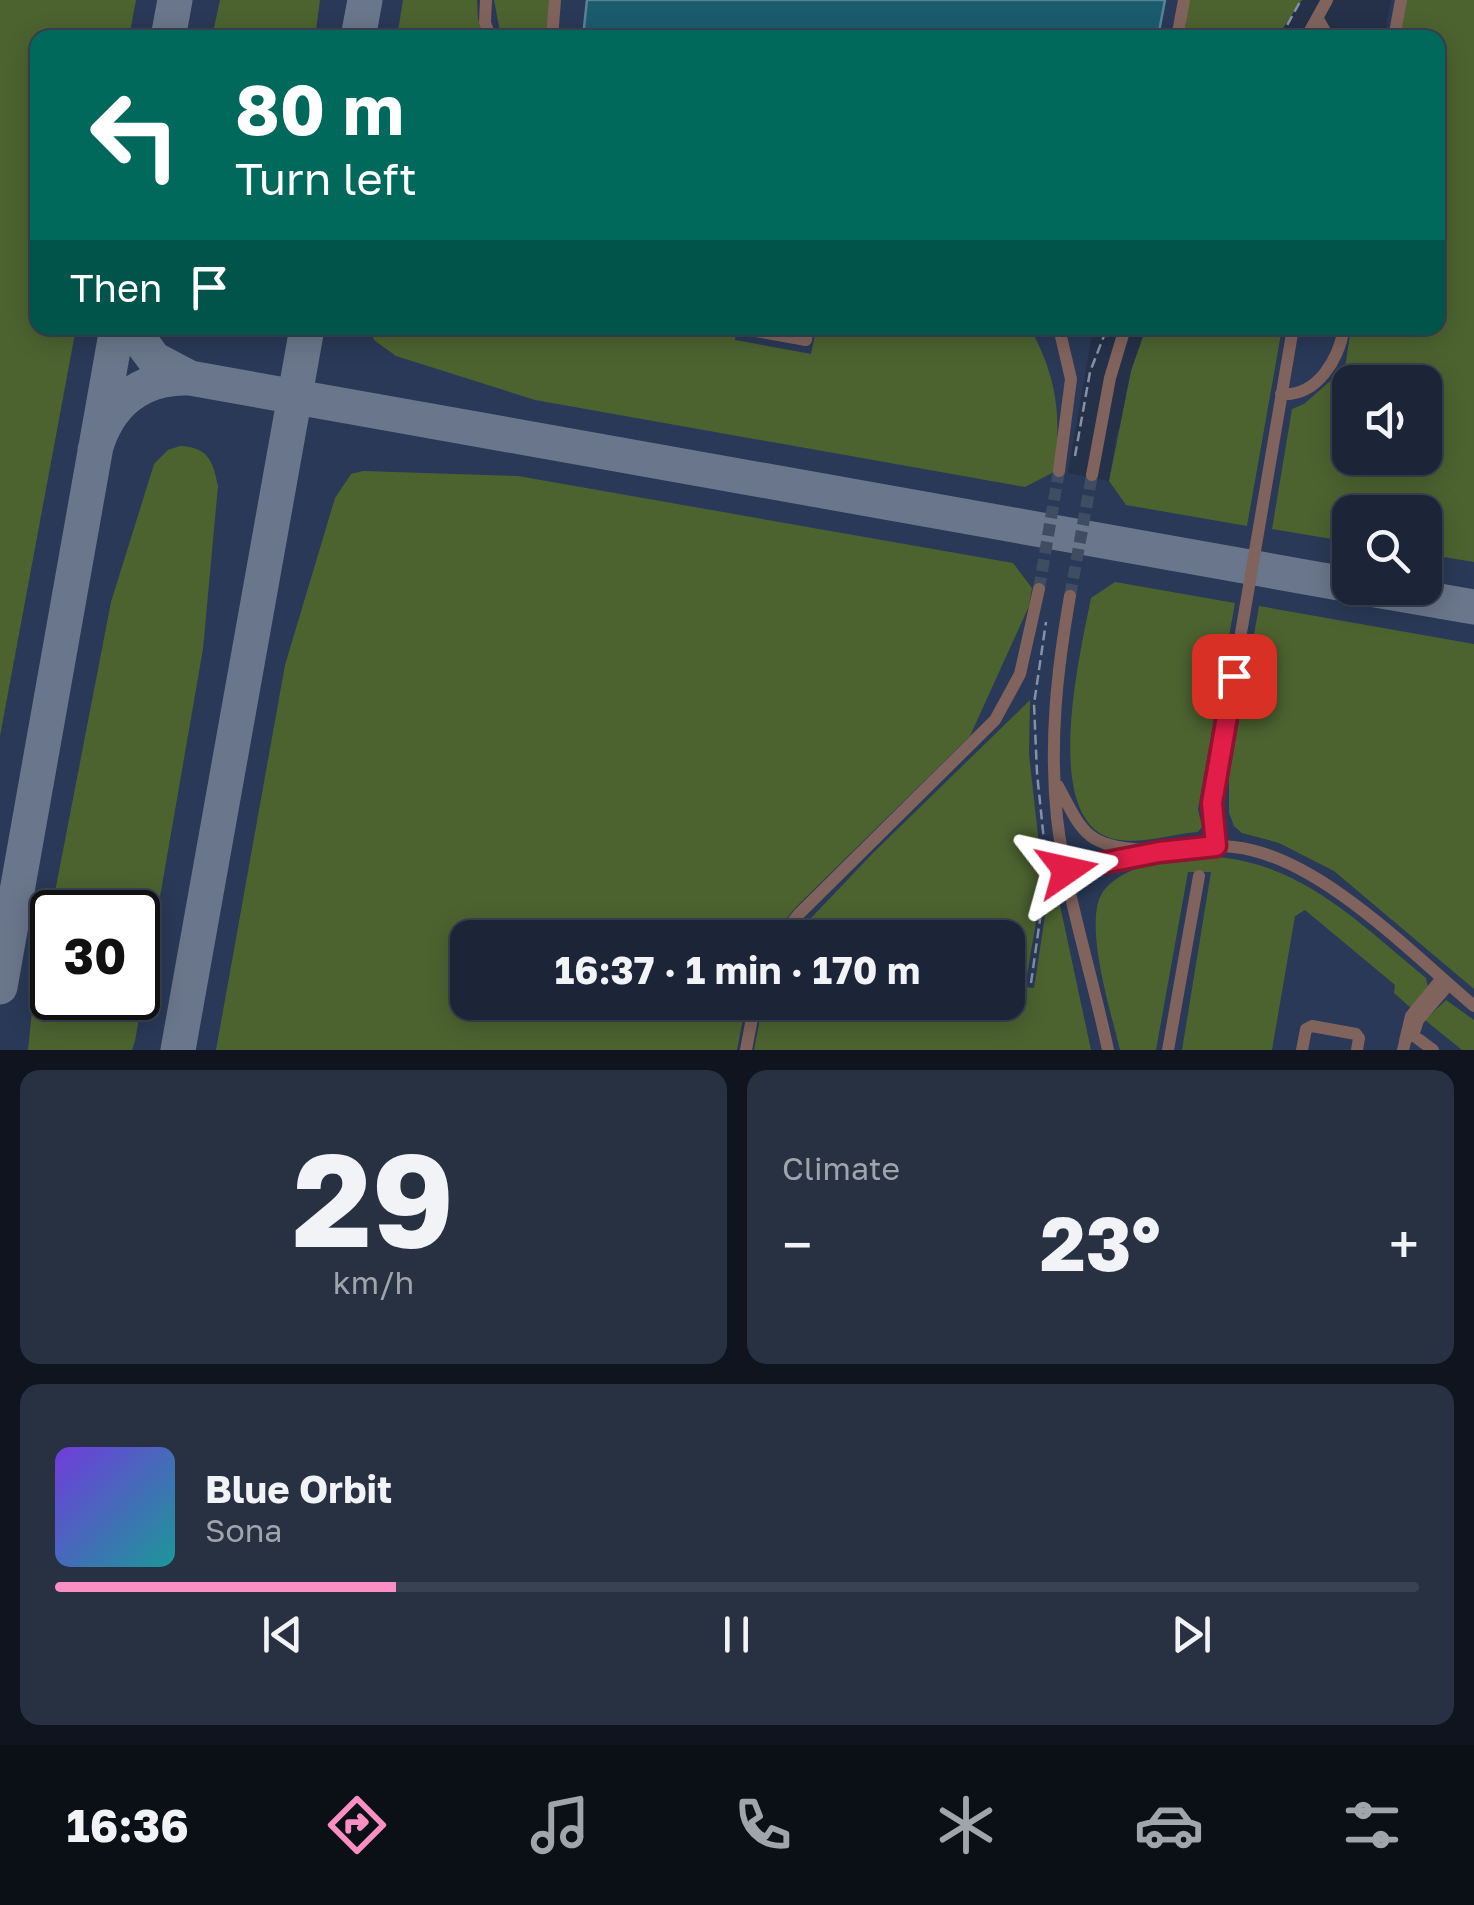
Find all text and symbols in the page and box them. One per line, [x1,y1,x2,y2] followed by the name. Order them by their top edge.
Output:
[235,66,404,150] text: 80 m
[70,70,200,200] icon: left
[235,151,417,205] text: Turn left
[182,260,237,315] icon: arrive
[70,265,162,310] text: Then
[1332,365,1442,605] map controls
[1332,365,1442,475] button: sound
[1332,495,1442,605] button: search
[1192,634,1277,719] pin
[1207,649,1262,704] icon: arrive
[1015,818,1119,922] position arrow
[30,890,160,1020] speed limit sign: 30
[555,947,920,992] text: 16:37 · 1 min · 170 m
[293,1120,454,1276] text: 29
[782,1149,900,1187] text: Climate
[1040,1197,1161,1288] text: 23°
[782,1211,812,1277] text: −
[1389,1211,1419,1277] text: +
[333,1263,414,1301] text: km/h
[205,1466,392,1511] text: Blue Orbit
[205,1511,282,1549] text: Sona
[255,1607,310,1662] icon: previous
[709,1607,764,1662] icon: pause
[1164,1607,1219,1662] icon: next
[322,1790,392,1860] icon: directions
[525,1790,595,1860] icon: music
[728,1790,798,1860] icon: phone
[931,1790,1001,1860] icon: climate
[1134,1790,1204,1860] icon: car
[1337,1790,1407,1860] icon: filters
[67,1798,189,1852] text: 16:36

